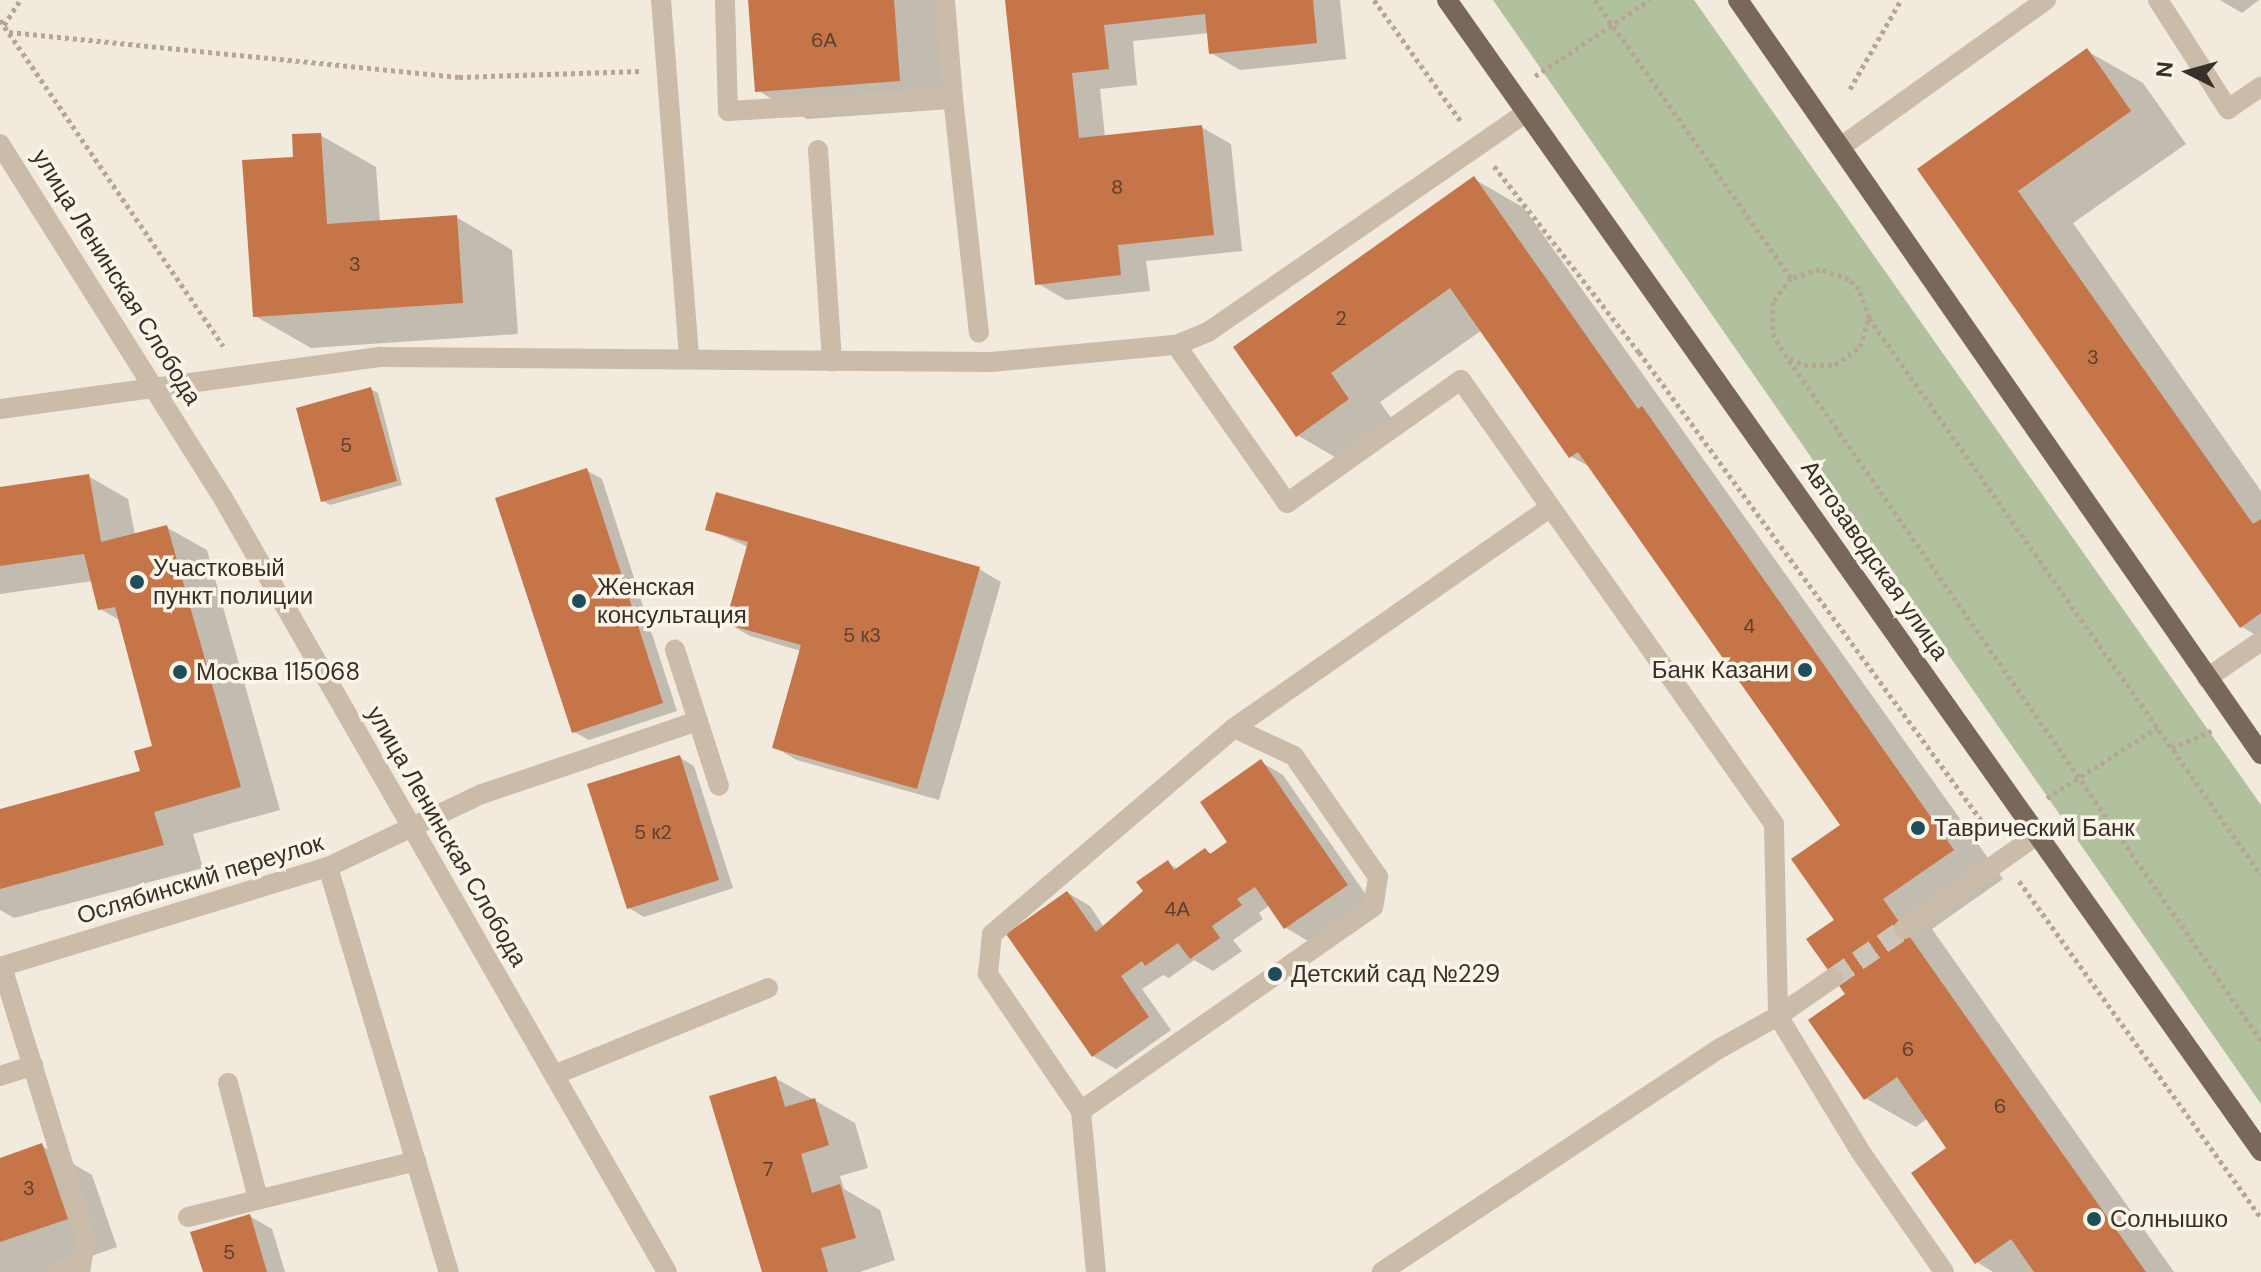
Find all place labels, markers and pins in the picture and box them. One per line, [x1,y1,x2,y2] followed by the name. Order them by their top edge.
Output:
[153,554,313,610] place label: Участковый пункт полиции
[128,573,146,591] marker: Участковый пункт полиции
[597,573,747,629] place label: Женская консультация
[568,590,590,612] marker: Женская консультация
[1652,656,1789,684] place label: Банк Казани
[196,658,360,686] place label: Москва 115068
[1796,661,1814,679] marker: Банк Казани
[171,663,189,681] marker: Москва 115068
[1934,814,2135,842] place label: Таврический Банк
[1909,819,1927,837] marker: Таврический Банк
[1291,960,1500,988] place label: Детский сад №229
[1266,965,1284,983] marker: Детский сад №229
[2110,1205,2228,1233] place label: Солнышко
[2085,1210,2103,1228] marker: Солнышко

